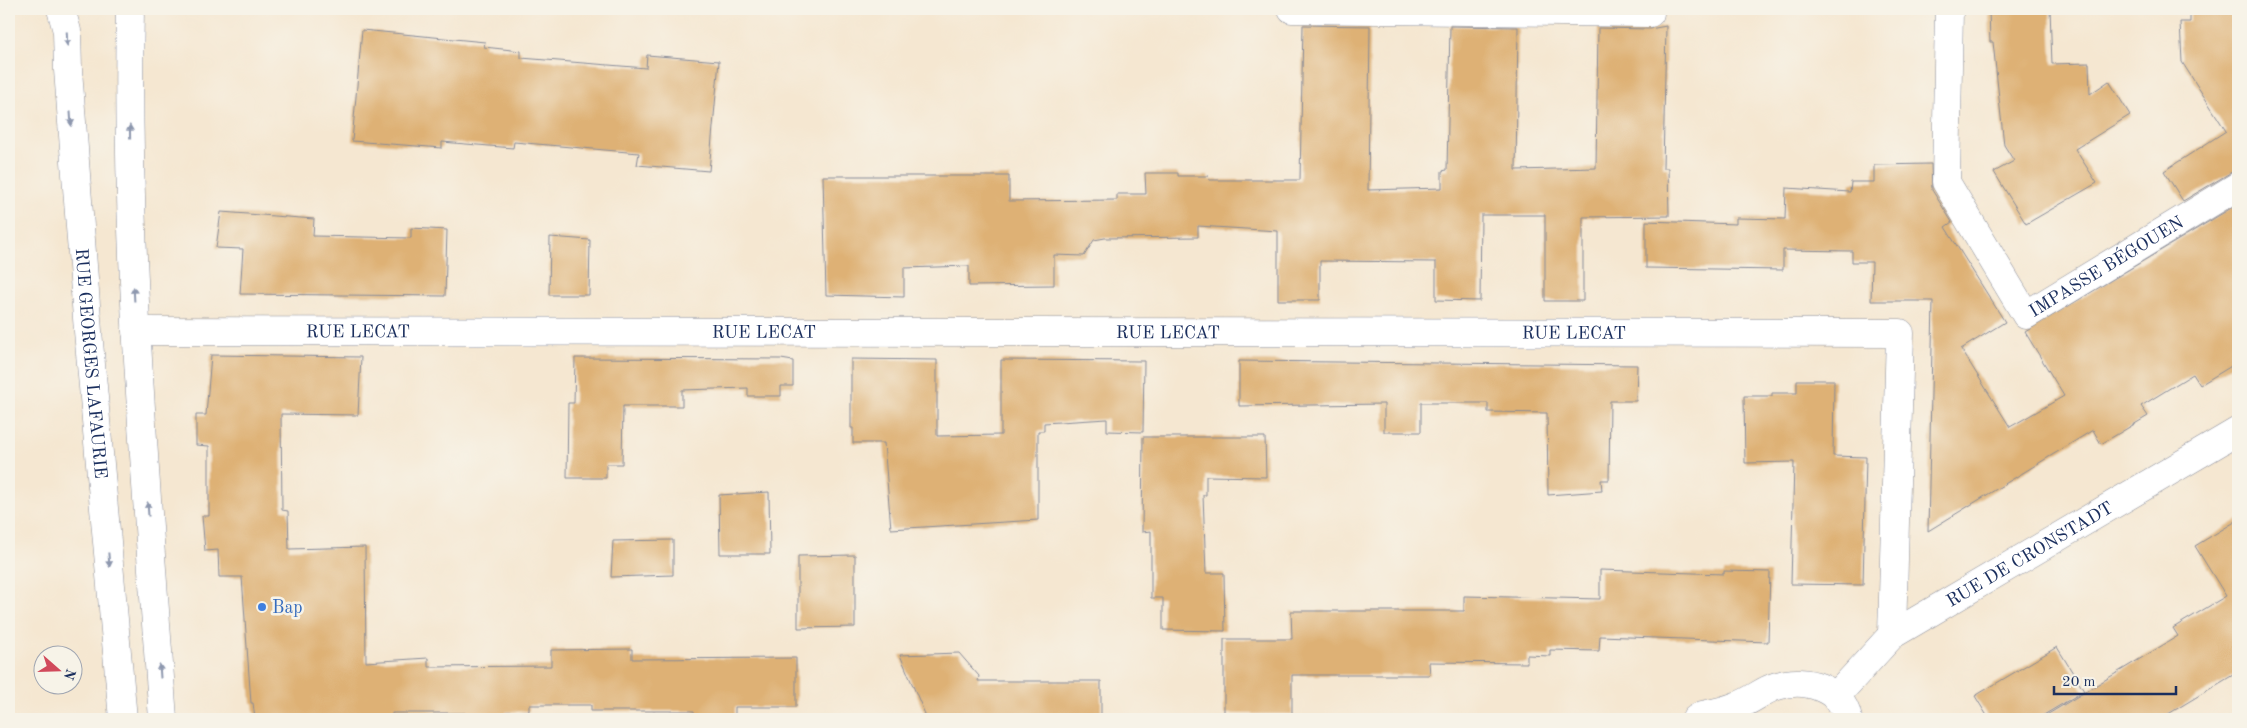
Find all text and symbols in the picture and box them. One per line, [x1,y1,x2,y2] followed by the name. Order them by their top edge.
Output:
[63,31,71,47] one-way arrow
[68,111,76,127] one-way arrow
[126,123,134,139] one-way arrow
[2026,213,2187,321] street label: IMPASSE BÉGOUEN
[72,247,109,479] street label: RUE GEORGES LAFAURIE
[129,286,137,302] one-way arrow
[306,323,410,341] street label: RUE LECAT
[712,324,816,342] street label: RUE LECAT
[1116,324,1220,342] street label: RUE LECAT
[1522,325,1626,343] street label: RUE LECAT
[1944,499,2116,611] street label: RUE DE CRONSTADT
[144,500,152,516] one-way arrow
[105,552,113,568] one-way arrow
[272,599,303,617] place label: Bap
[256,601,268,613] marker: Bap
[32,646,82,696] north arrow
[156,662,164,678] one-way arrow
[2054,663,2177,695] scale bar
[61,667,78,682] text: N
[2062,675,2096,690] text: 20 m

